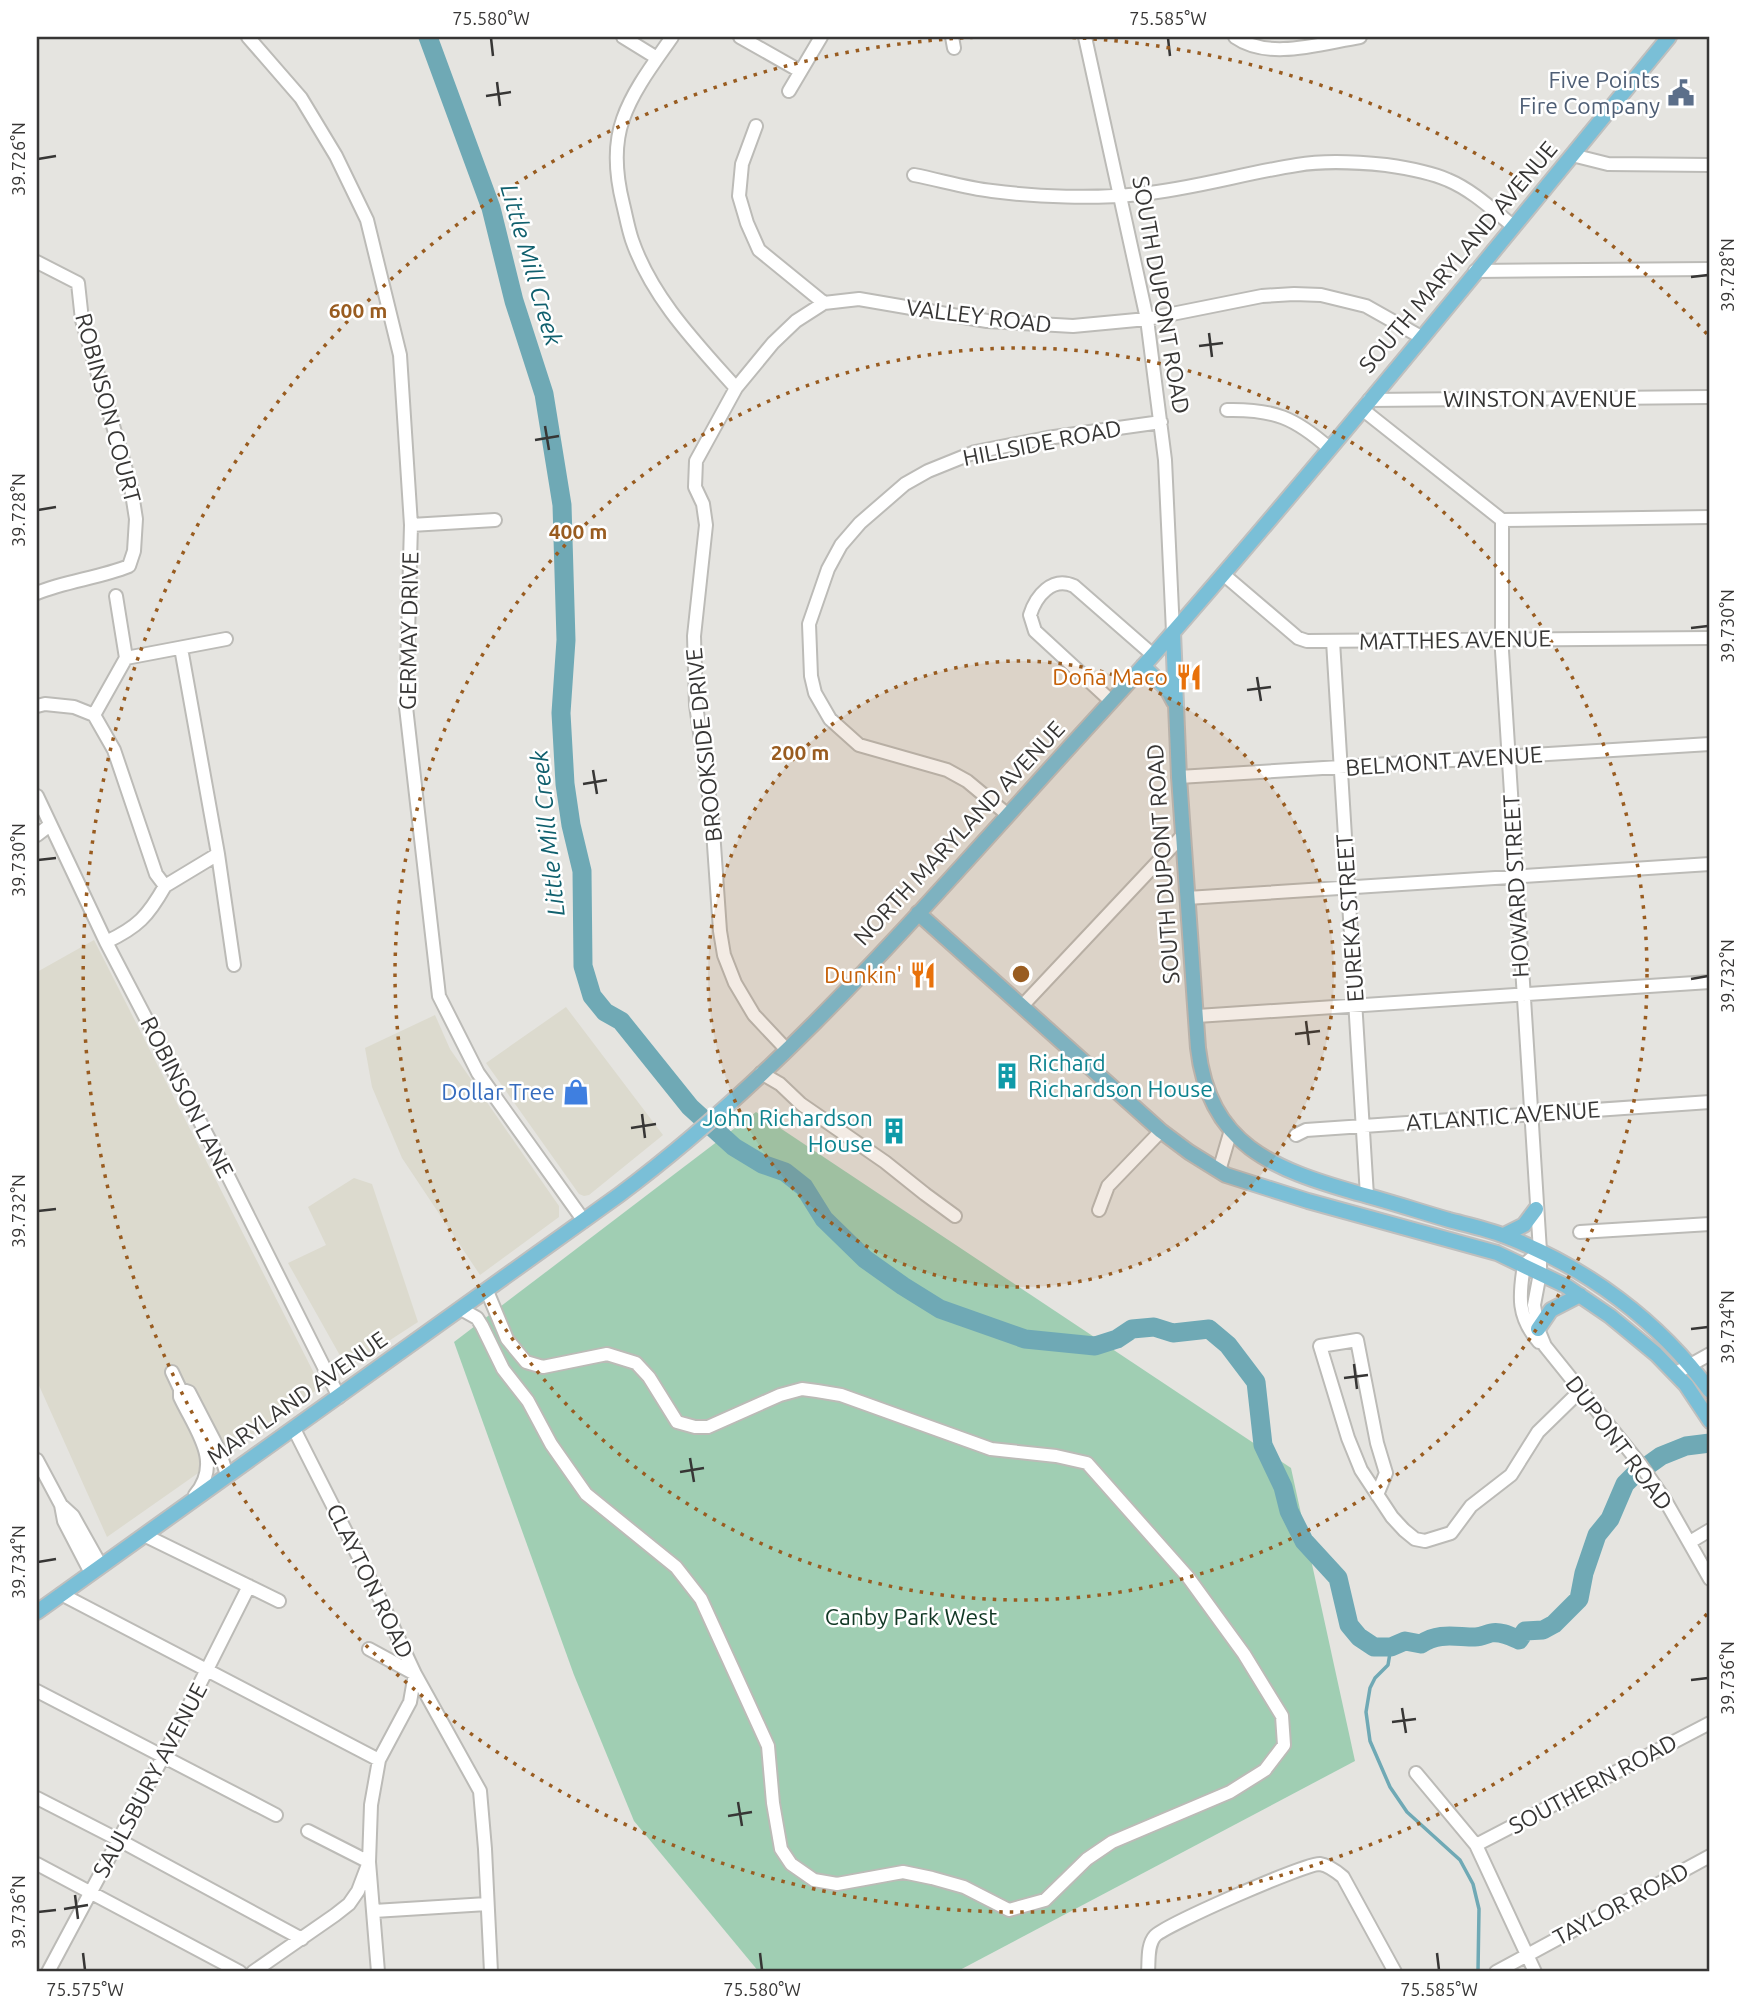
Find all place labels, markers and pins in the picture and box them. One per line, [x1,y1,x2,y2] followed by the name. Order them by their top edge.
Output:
[1519,67,1660,118] place label: Five Points Fire Company
[1666,78,1696,108] public building icon: Five Points Fire Company
[1174,662,1204,692] restaurant icon: Doña Maco
[1052,664,1168,689] place label: Doña Maco
[908,960,938,990] restaurant icon: Dunkin'
[824,962,902,987] place label: Dunkin'
[1009,962,1033,986] centre of rings
[1028,1050,1213,1101] place label: Richard Richardson House
[992,1061,1022,1091] building icon: Richard Richardson House
[561,1077,591,1107] shop icon: Dollar Tree
[441,1079,555,1104] place label: Dollar Tree
[702,1105,873,1156] place label: John Richardson House
[879,1116,909,1146] building icon: John Richardson House

